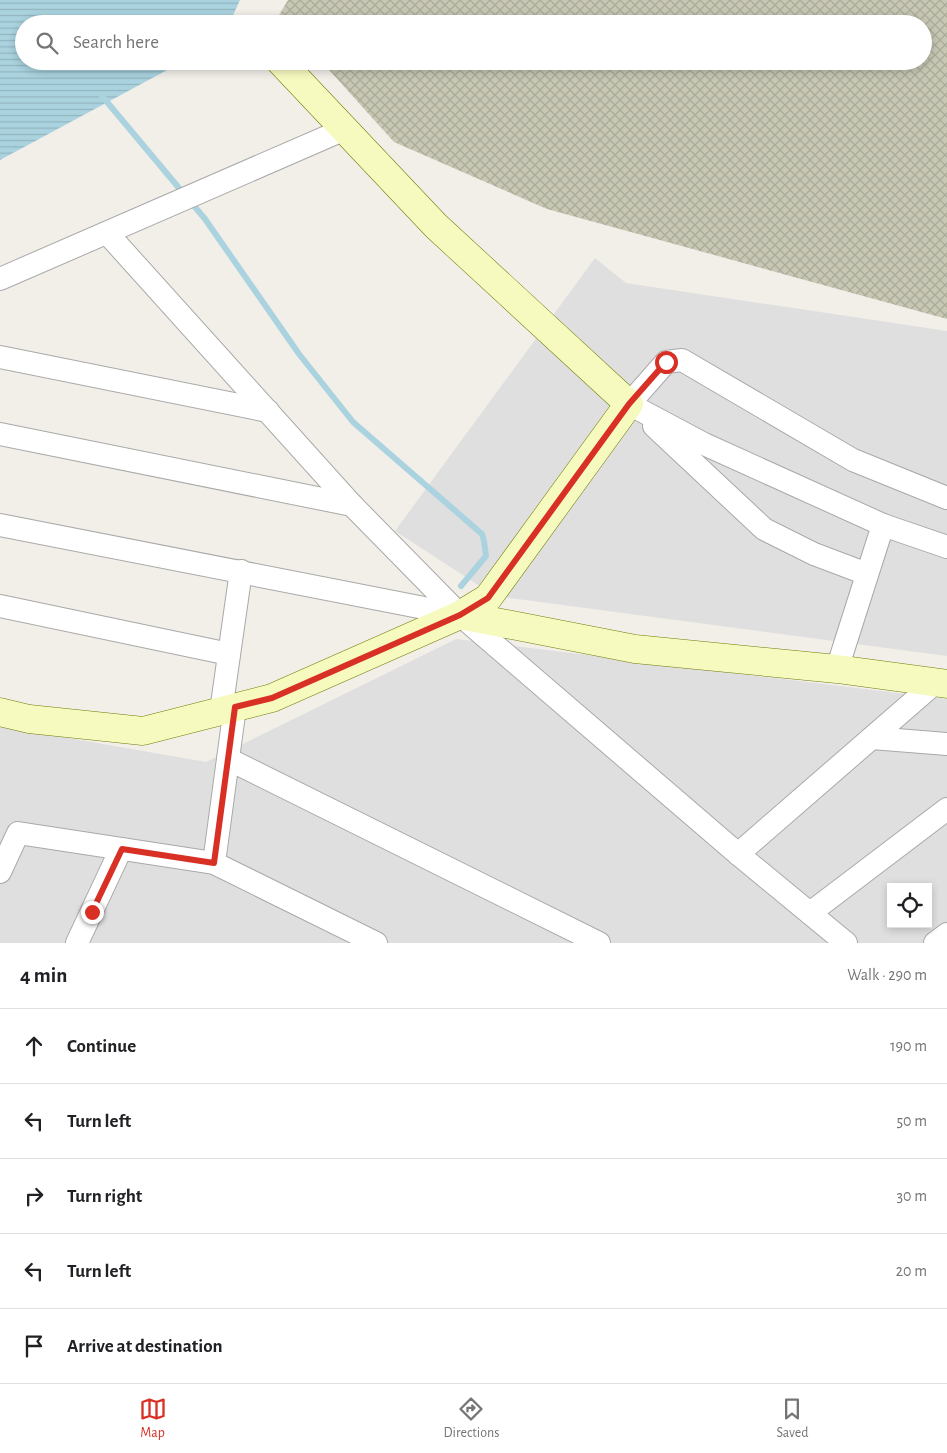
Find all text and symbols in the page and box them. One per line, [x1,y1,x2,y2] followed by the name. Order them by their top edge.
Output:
[15,15,932,70] search box
[33,29,61,57] icon: search
[73,33,159,52] text: Search here
[655,351,678,374] route start
[887,883,932,928] map controls
[887,883,932,928] button: locate
[81,901,104,924] route end
[20,965,67,986] text: 4 min
[847,967,927,983] text: Walk · 290 m
[20,1032,48,1060] icon: ahead
[67,1037,136,1056] text: Continue
[890,1038,927,1054] text: 190 m
[20,1107,48,1135] icon: left
[67,1112,131,1131] text: Turn left
[896,1113,927,1129] text: 50 m
[20,1182,48,1210] icon: right
[67,1187,142,1206] text: Turn right
[897,1188,927,1204] text: 30 m
[20,1257,48,1285] icon: left
[67,1262,131,1281] text: Turn left
[896,1263,927,1279] text: 20 m
[20,1332,48,1360] icon: arrive
[67,1337,223,1356] text: Arrive at destination
[139,1395,167,1442] tab: Map
[444,1395,499,1442] tab: Directions
[776,1395,808,1442] tab: Saved

